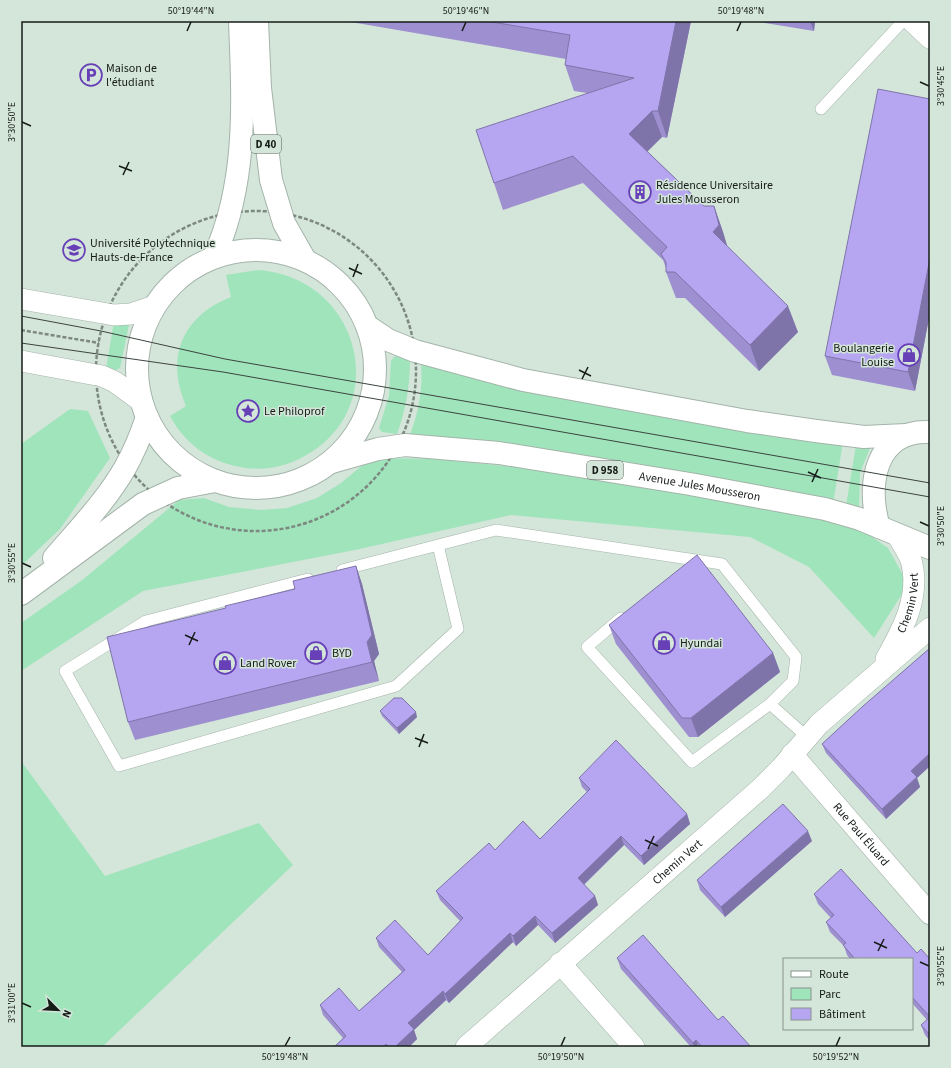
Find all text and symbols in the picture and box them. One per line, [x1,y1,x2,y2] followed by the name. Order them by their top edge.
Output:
[168,4,214,18] text: 50°19'44"N
[443,4,489,18] text: 50°19'46"N
[718,4,764,18] text: 50°19'48"N
[106,60,157,91] place label: Maison de l'étudiant
[78,62,104,88] parking icon: Maison de l'étudiant
[934,66,948,106] text: 3°30'45"E
[5,102,19,142] text: 3°30'50"E
[251,135,281,153] road number: D 40
[656,177,773,208] place label: Résidence Universitaire Jules Mousseron
[627,179,653,205] building icon: Résidence Universitaire Jules Mousseron
[90,235,215,266] place label: Université Polytechnique Hauts-de-France
[61,237,87,263] school or university icon: Université Polytechnique Hauts-de-France
[833,340,894,371] place label: Boulangerie Louise
[896,342,922,368] shop icon: Boulangerie Louise
[235,398,261,424] place icon: Le Philoprof
[264,403,325,420] place label: Le Philoprof
[587,461,623,479] road number: D 958
[638,467,762,505] street label: Avenue Jules Mousseron
[934,506,948,546] text: 3°30'50"E
[5,543,19,583] text: 3°30'55"E
[893,572,922,636] street label: Chemin Vert
[651,630,677,656] shop icon: Hyundai
[680,635,722,652] place label: Hyundai
[303,640,329,666] shop icon: BYD
[332,645,352,662] place label: BYD
[212,650,238,676] shop icon: Land Rover
[240,655,297,672] place label: Land Rover
[829,799,893,870] street label: Rue Paul Éluard
[649,835,706,888] street label: Chemin Vert
[934,946,948,986] text: 3°30'55"E
[783,958,913,1030] legend
[819,966,849,983] text: Route
[5,983,19,1023] text: 3°31'00"E
[819,986,841,1003] text: Parc
[38,990,78,1030] north arrow
[819,1006,865,1023] text: Bâtiment
[58,1007,75,1020] text: N
[262,1050,308,1064] text: 50°19'48"N
[538,1050,584,1064] text: 50°19'50"N
[813,1050,859,1064] text: 50°19'52"N

